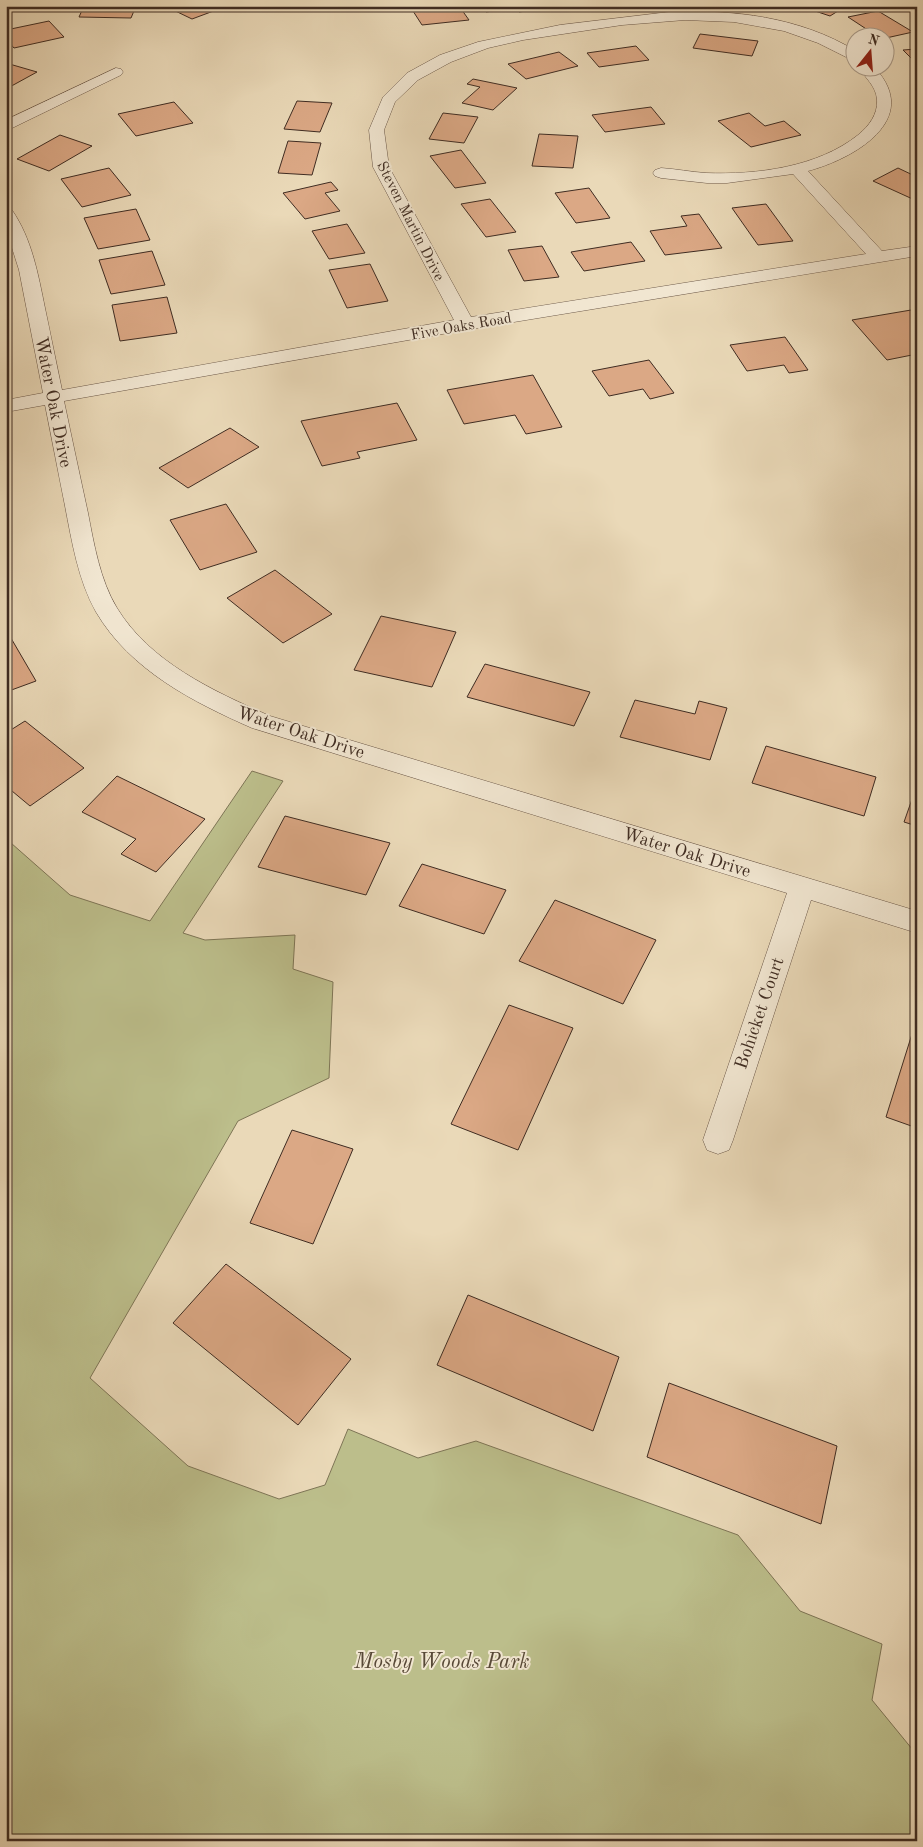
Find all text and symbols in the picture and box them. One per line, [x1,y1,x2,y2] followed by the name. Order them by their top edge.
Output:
[846,28,896,78] north arrow
[866,32,881,49] text: N
[373,160,446,284] street label: Steven Martin Drive
[410,311,513,344] street label: Five Oaks Road
[32,335,75,469] street label: Water Oak Drive
[235,704,367,762] street label: Water Oak Drive
[621,825,753,881] street label: Water Oak Drive
[732,955,788,1072] street label: Bohicket Court
[353,1652,530,1673] park label: Mosby Woods Park

